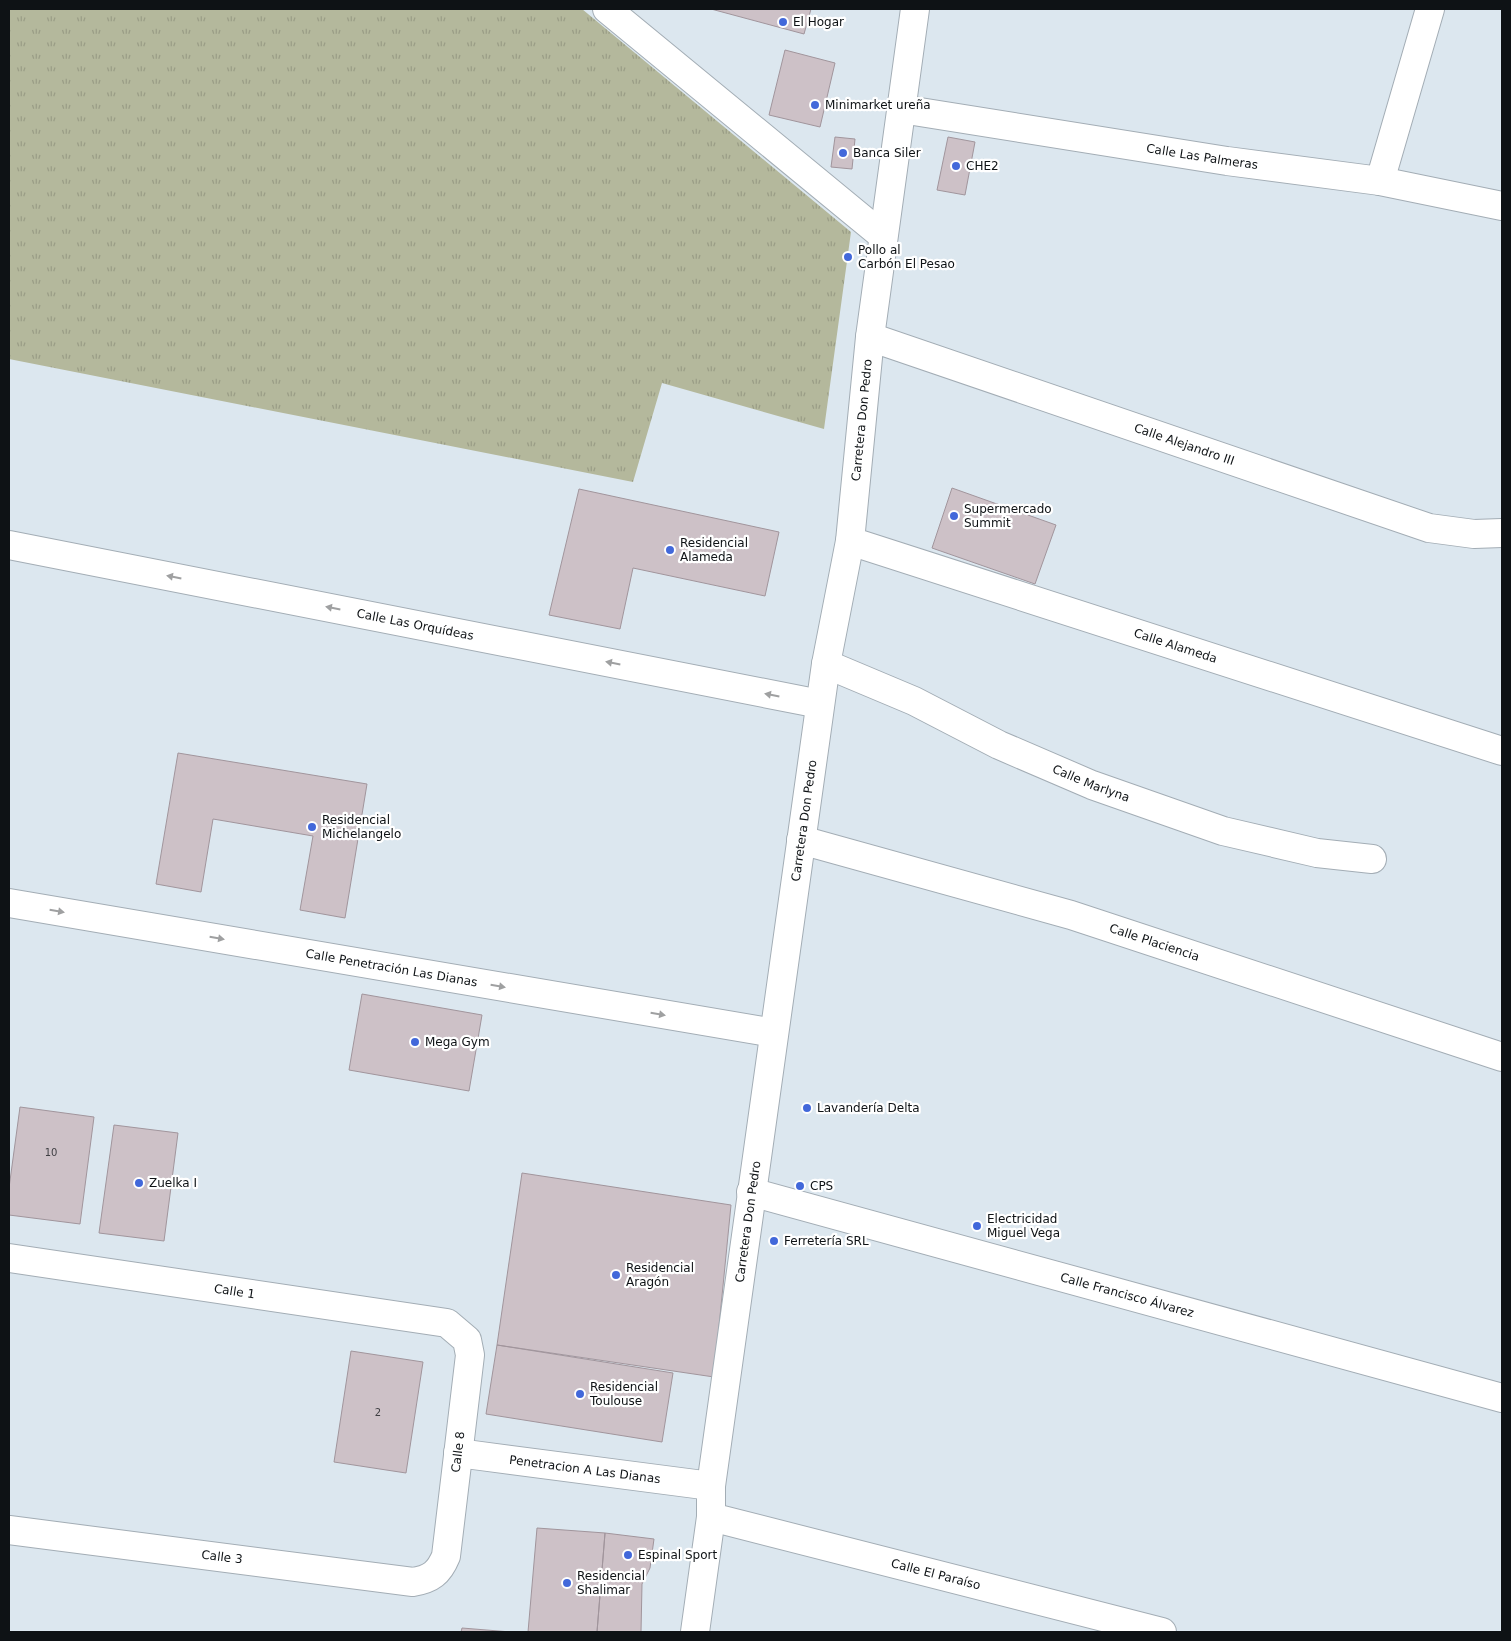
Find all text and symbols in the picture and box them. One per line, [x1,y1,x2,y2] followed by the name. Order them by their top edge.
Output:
[793,15,844,29] place label: El Hogar
[777,16,789,28] marker: El Hogar
[825,98,931,112] place label: Minimarket ureña
[809,99,821,111] marker: Minimarket ureña
[1145,141,1259,172] street label: Calle Las Palmeras
[853,146,921,160] place label: Banca Siler
[837,147,849,159] marker: Banca Siler
[966,159,999,173] place label: CHE2
[950,160,962,172] marker: CHE2
[858,243,955,271] place label: Pollo al Carbón El Pesao
[842,251,854,263] marker: Pollo al Carbón El Pesao
[849,358,875,482] street label: Carretera Don Pedro
[1132,421,1236,468] street label: Calle Alejandro III
[964,502,1052,530] place label: Supermercado Summit
[948,510,960,522] marker: Supermercado Summit
[680,536,748,564] place label: Residencial Alameda
[664,544,676,556] marker: Residencial Alameda
[165,573,181,581] one-way arrow
[325,604,341,612] one-way arrow
[355,606,475,643] street label: Calle Las Orquídeas
[1132,626,1219,666] street label: Calle Alameda
[605,659,621,667] one-way arrow
[764,690,780,698] one-way arrow
[789,759,820,882] street label: Carretera Don Pedro
[1050,762,1132,805] street label: Calle Marlyna
[322,813,401,841] place label: Residencial Michelangelo
[306,821,318,833] marker: Residencial Michelangelo
[49,908,65,916] one-way arrow
[1108,921,1201,964] street label: Calle Placiencia
[209,935,225,943] one-way arrow
[305,947,478,989] street label: Calle Penetración Las Dianas
[490,983,506,991] one-way arrow
[651,1010,667,1018] one-way arrow
[425,1035,490,1049] place label: Mega Gym
[409,1036,421,1048] marker: Mega Gym
[817,1101,920,1115] place label: Lavandería Delta
[801,1102,813,1114] marker: Lavandería Delta
[45,1147,57,1158] house number: 10
[733,1160,763,1283] street label: Carretera Don Pedro
[149,1176,197,1190] place label: Zuelka I
[133,1177,145,1189] marker: Zuelka I
[810,1179,833,1193] place label: CPS
[794,1180,806,1192] marker: CPS
[987,1212,1060,1240] place label: Electricidad Miguel Vega
[971,1220,983,1232] marker: Electricidad Miguel Vega
[784,1234,869,1248] place label: Ferretería SRL
[768,1235,780,1247] marker: Ferretería SRL
[626,1261,694,1289] place label: Residencial Aragón
[610,1269,622,1281] marker: Residencial Aragón
[1059,1270,1196,1320] street label: Calle Francisco Álvarez
[213,1282,256,1301] street label: Calle 1
[589,1380,658,1408] place label: Residencial Toulouse
[574,1388,586,1400] marker: Residencial Toulouse
[375,1407,381,1418] house number: 2
[449,1431,467,1473] street label: Calle 8
[508,1453,661,1486] street label: Penetracion A Las Dianas
[201,1548,243,1566] street label: Calle 3
[638,1548,717,1562] place label: Espinal Sport
[622,1549,634,1561] marker: Espinal Sport
[890,1556,982,1592] street label: Calle El Paraíso
[577,1569,645,1597] place label: Residencial Shalimar
[561,1577,573,1589] marker: Residencial Shalimar

